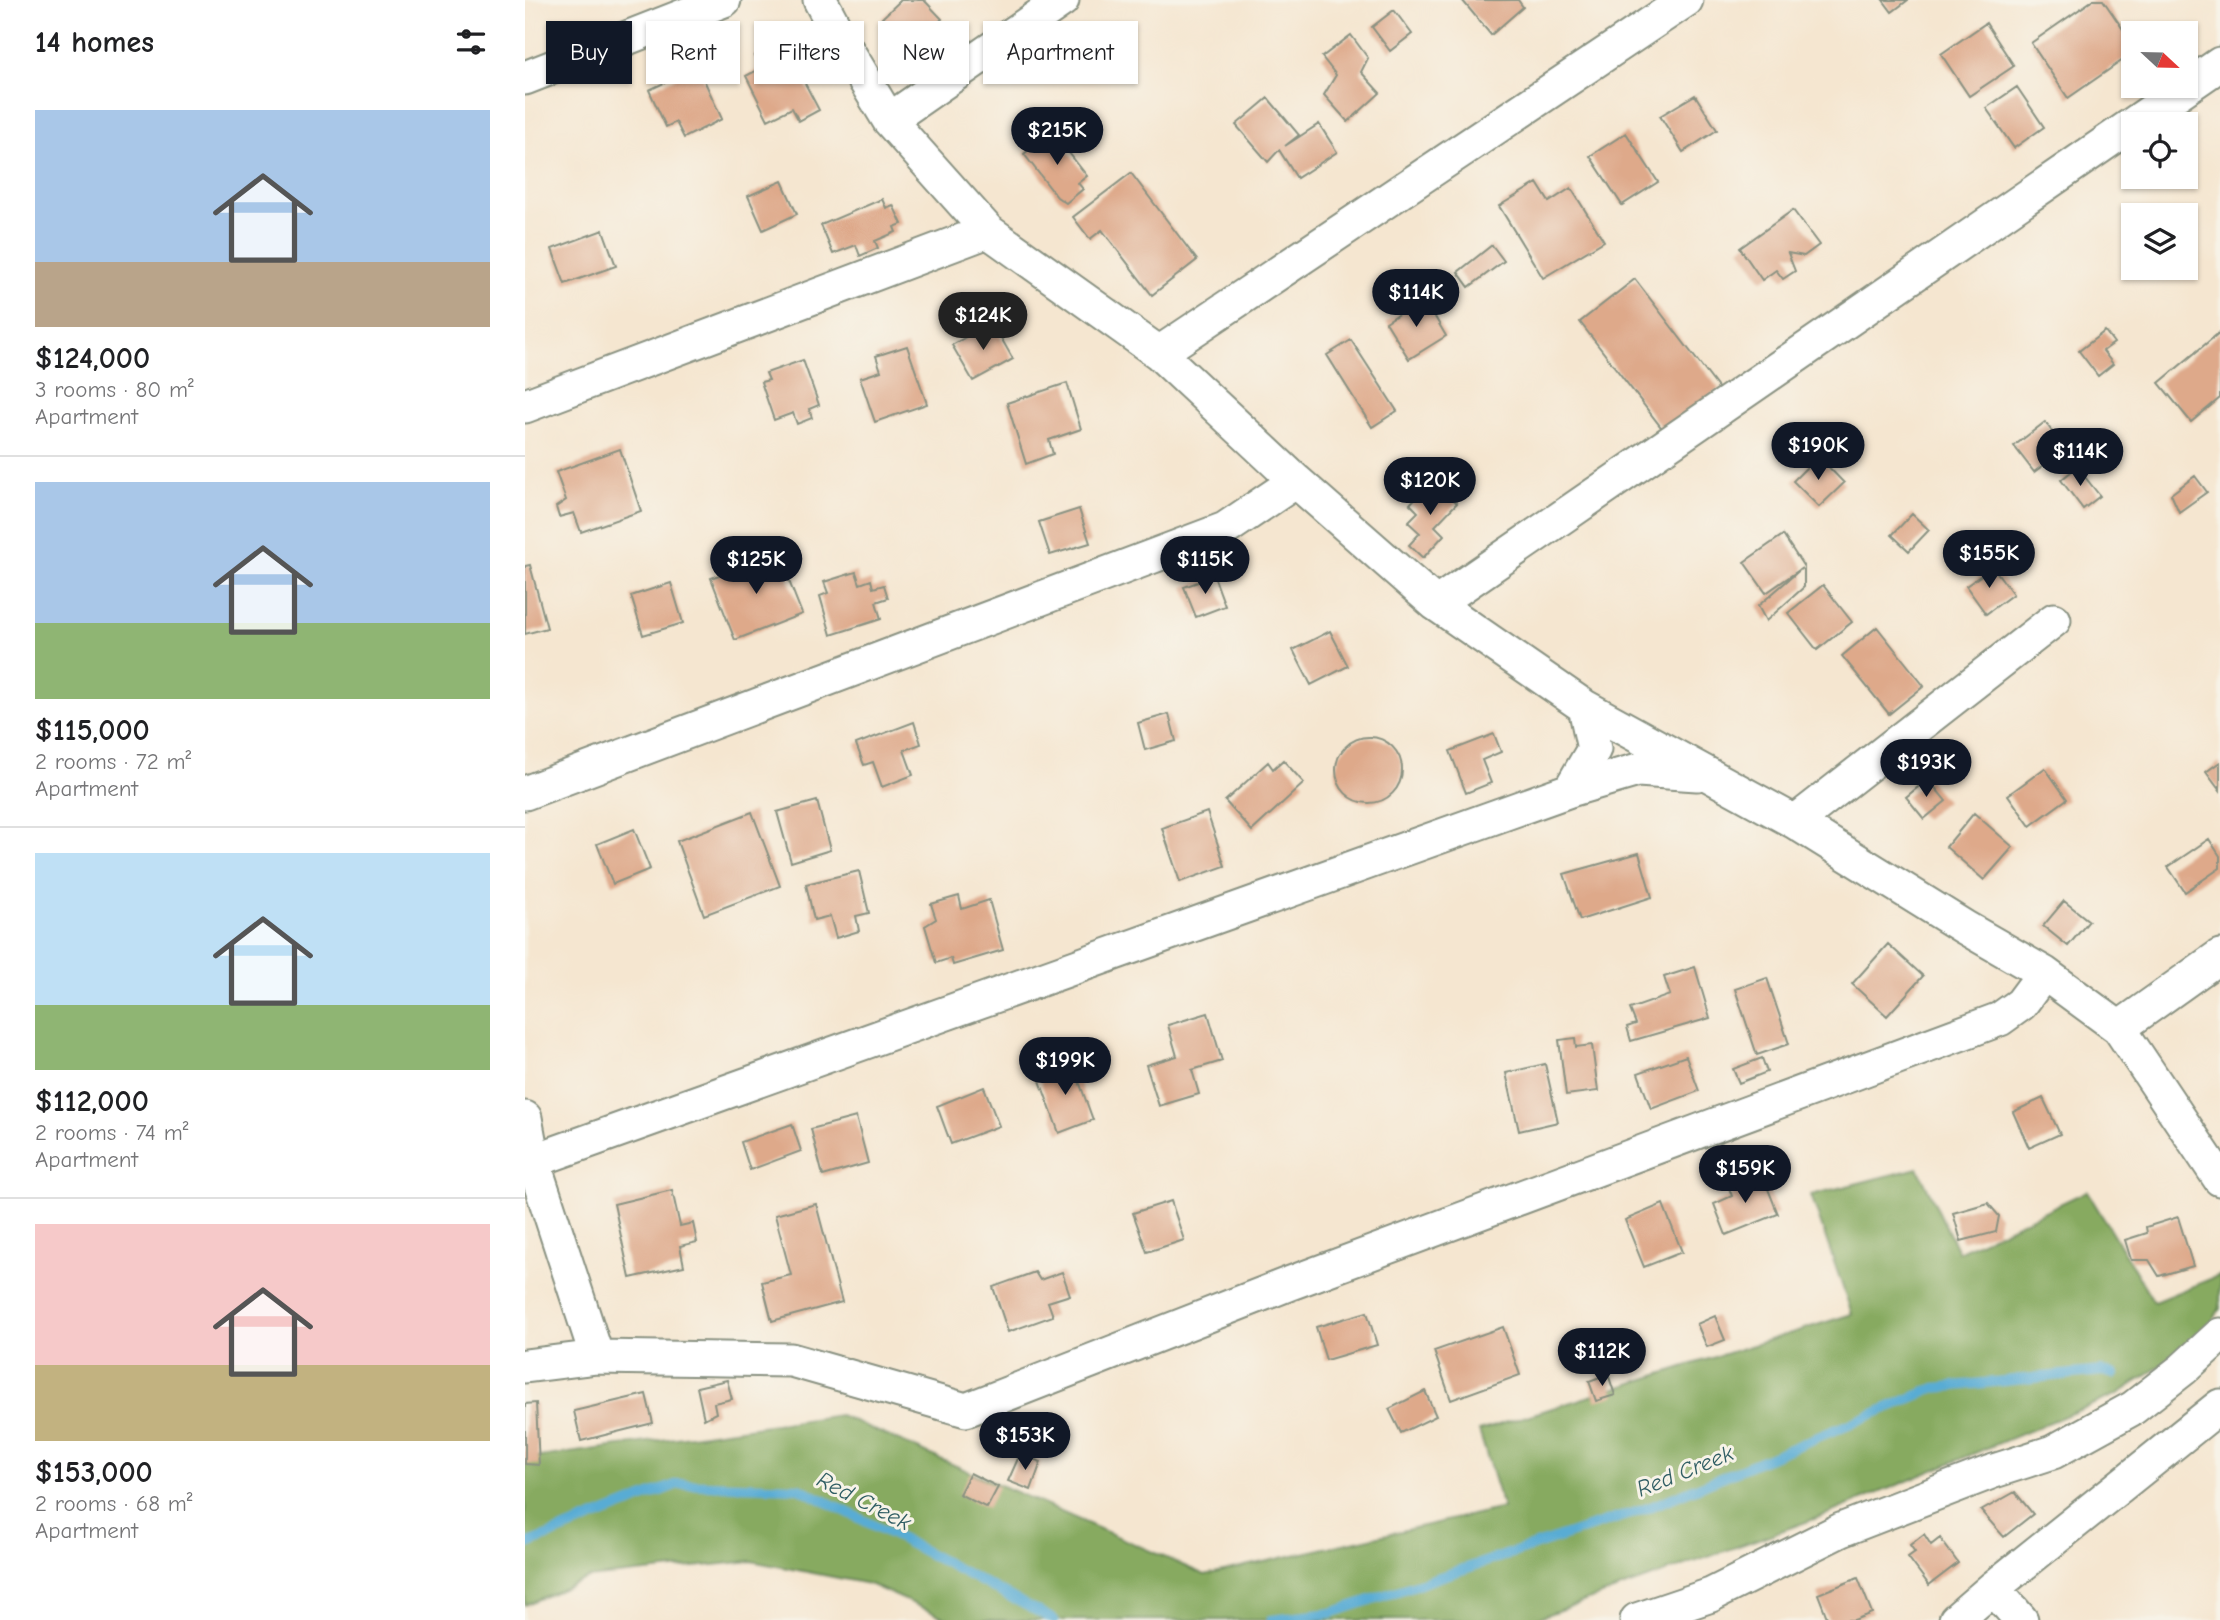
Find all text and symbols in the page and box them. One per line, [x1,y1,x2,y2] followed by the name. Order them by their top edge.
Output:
[546,21,632,84] chip: Buy
[646,21,740,84] chip: Rent
[754,21,864,84] chip: Filters
[878,21,969,84] chip: New
[983,21,1138,84] chip: Apartment
[2121,21,2198,98] north arrow
[2121,21,2198,280] map controls
[452,23,490,61] icon: filters
[35,25,154,60] text: 14 homes
[1008,108,1106,167] pin: $215K
[2121,112,2198,189] button: locate
[1027,116,1087,143] text: $215K
[200,155,326,281] icon: home
[2121,203,2198,280] button: layers
[1367,270,1465,329] pin: $114K
[1388,278,1444,305] text: $114K
[934,292,1032,352] pin: $124K
[954,301,1012,328] text: $124K
[35,341,150,376] text: $124,000
[35,376,194,403] text: 3 rooms · 80 m²
[35,403,138,430] text: Apartment
[1769,422,1867,482] pin: $190K
[2031,428,2129,488] pin: $114K
[1787,431,1849,458] text: $190K
[2052,437,2108,464] text: $114K
[1381,458,1479,517] pin: $120K
[1400,466,1460,493] text: $120K
[200,527,326,653] icon: home
[1940,530,2038,590] pin: $155K
[707,536,805,596] pin: $125K
[1156,536,1254,596] pin: $115K
[1959,539,2019,566] text: $155K
[726,545,786,572] text: $125K
[1176,545,1234,572] text: $115K
[35,713,150,748] text: $115,000
[1877,740,1975,799] pin: $193K
[35,748,191,775] text: 2 rooms · 72 m²
[1896,748,1956,775] text: $193K
[35,775,138,802] text: Apartment
[200,898,326,1024] icon: home
[1016,1038,1114,1097] pin: $199K
[1035,1046,1095,1073] text: $199K
[35,1084,149,1119] text: $112,000
[35,1119,188,1146] text: 2 rooms · 74 m²
[35,1146,138,1173] text: Apartment
[1696,1146,1794,1205] pin: $159K
[1715,1154,1775,1181] text: $159K
[200,1269,326,1395] icon: home
[1553,1328,1651,1388] pin: $112K
[1574,1337,1630,1364] text: $112K
[976,1412,1074,1472] pin: $153K
[995,1421,1055,1448] text: $153K
[1633,1439,1738,1503] water label: Red Creek
[35,1455,153,1490] text: $153,000
[812,1466,916,1537] water label: Red Creek
[35,1490,193,1517] text: 2 rooms · 68 m²
[35,1517,138,1544] text: Apartment

